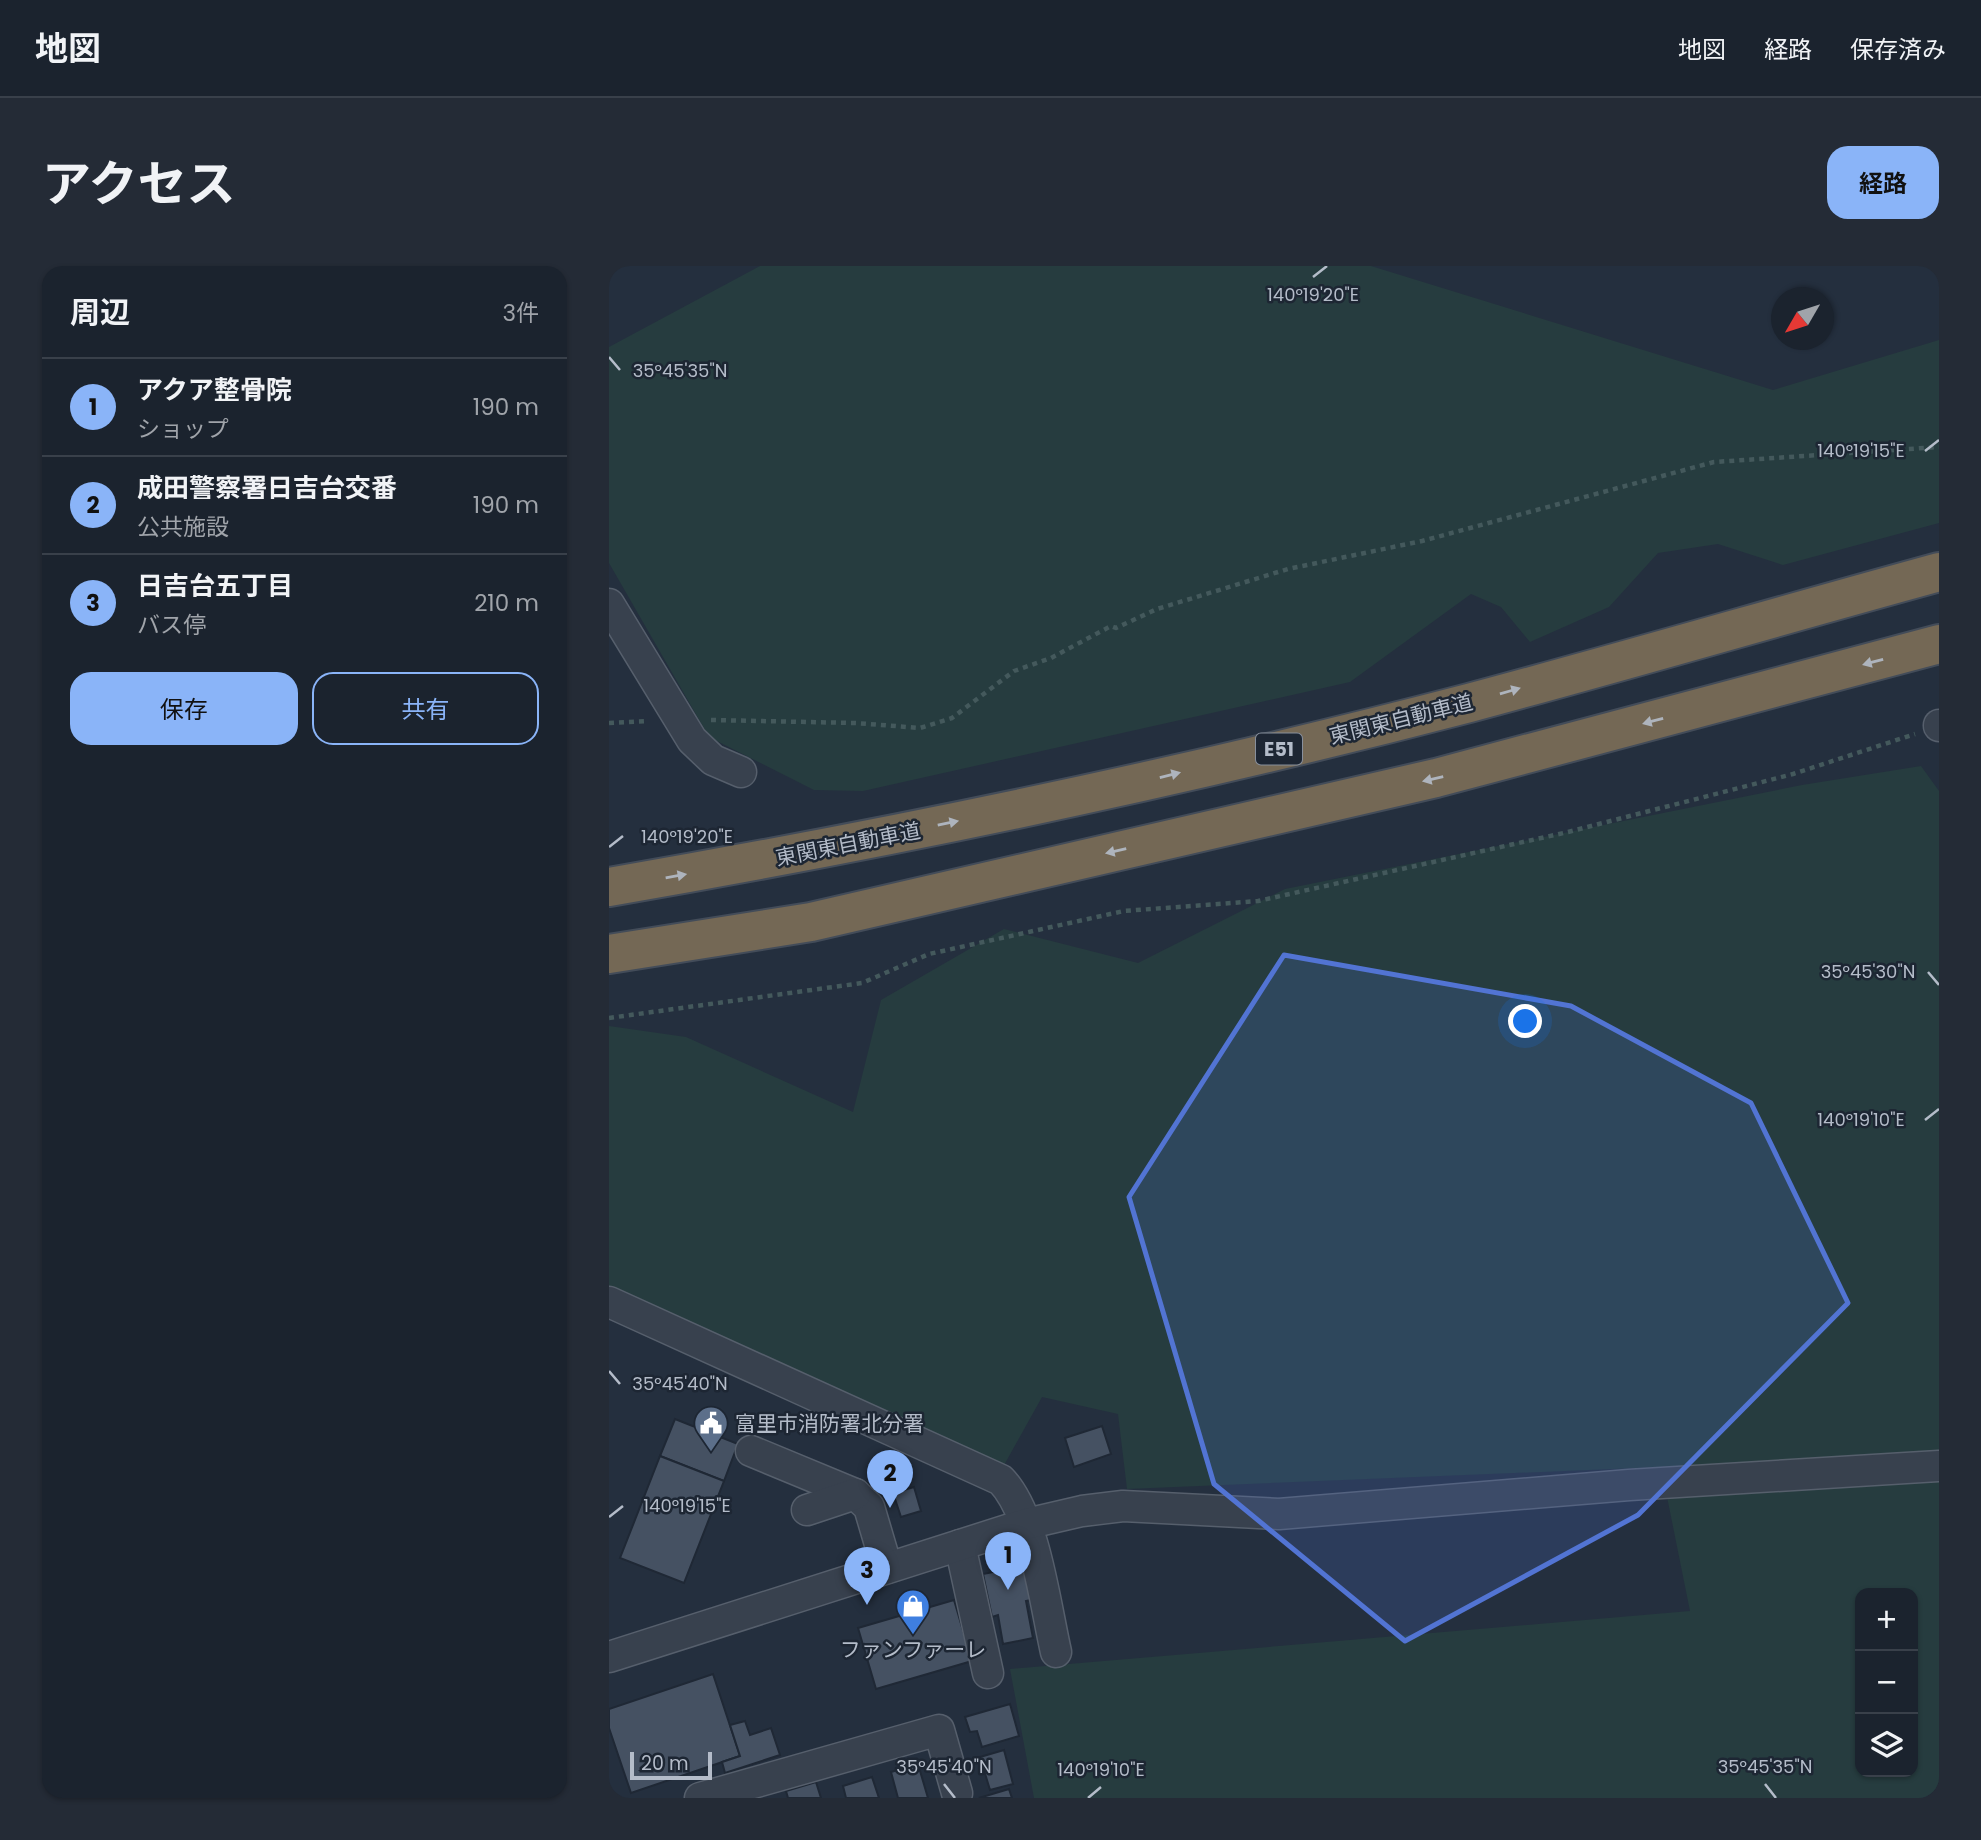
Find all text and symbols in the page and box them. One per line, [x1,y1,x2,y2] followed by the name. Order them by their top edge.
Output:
[35,25,101,72] text: 地図
[1678,33,1726,66] text: 地図
[1764,33,1812,66] text: 経路
[1850,33,1946,66] text: 保存済み
[1827,146,1939,219] button: 経路
[42,150,236,218] text: アクセス
[1267,282,1359,307] text: 140°19'20"E
[1771,287,1834,350] north arrow
[70,291,130,334] text: 周辺
[502,297,539,329] text: 3件
[633,358,727,383] text: 35°45'35"N
[137,372,292,408] text: アクア整骨院
[89,391,97,423] text: 1
[473,391,539,423] text: 190 m
[137,413,229,445] text: ショップ
[1817,438,1905,463] text: 140°19'15"E
[137,470,397,506] text: 成田警察署日吉台交番
[86,489,100,521] text: 2
[473,489,539,521] text: 190 m
[137,511,229,543] text: 公共施設
[137,568,293,604] text: 日吉台五丁目
[86,587,100,619] text: 3
[474,587,539,619] text: 210 m
[137,609,206,641] text: バス停
[1862,657,1884,668] one-way arrow
[70,672,298,745] button: 保存
[312,672,539,745] button: 共有
[1500,686,1521,696] one-way arrow
[1326,687,1476,751] street label: 東関東自動車道
[1642,716,1664,727] one-way arrow
[1256,734,1302,764] road number: E51
[1159,769,1181,780] one-way arrow
[1422,774,1444,785] one-way arrow
[773,816,923,872] street label: 東関東自動車道
[937,818,959,829] one-way arrow
[641,824,733,849] text: 140°19'20"E
[1105,845,1127,856] one-way arrow
[665,870,687,881] one-way arrow
[1821,959,1915,984] text: 35°45'30"N
[1508,1004,1542,1038] your location
[1817,1107,1905,1132] text: 140°19'10"E
[632,1371,728,1396] text: 35°45'40"N
[692,1404,730,1453] public building icon: 富里市消防署北分署
[735,1409,924,1438] place label: 富里市消防署北分署
[867,1450,913,1508] pin: 2
[643,1493,731,1518] text: 140°19'15"E
[985,1532,1031,1590] pin: 1
[844,1547,890,1605] pin: 3
[894,1587,932,1636] shop icon: ファンファーレ
[1855,1588,1918,1777] map controls
[1855,1588,1918,1651] button: +
[840,1635,986,1664] place label: ファンファーレ
[1855,1651,1918,1714] button: −
[1855,1714,1918,1777] button: layers
[630,1749,712,1781] scale bar
[641,1750,689,1777] text: 20 m
[896,1754,992,1779] text: 35°45'40"N
[1718,1754,1812,1779] text: 35°45'35"N
[1057,1757,1145,1782] text: 140°19'10"E

